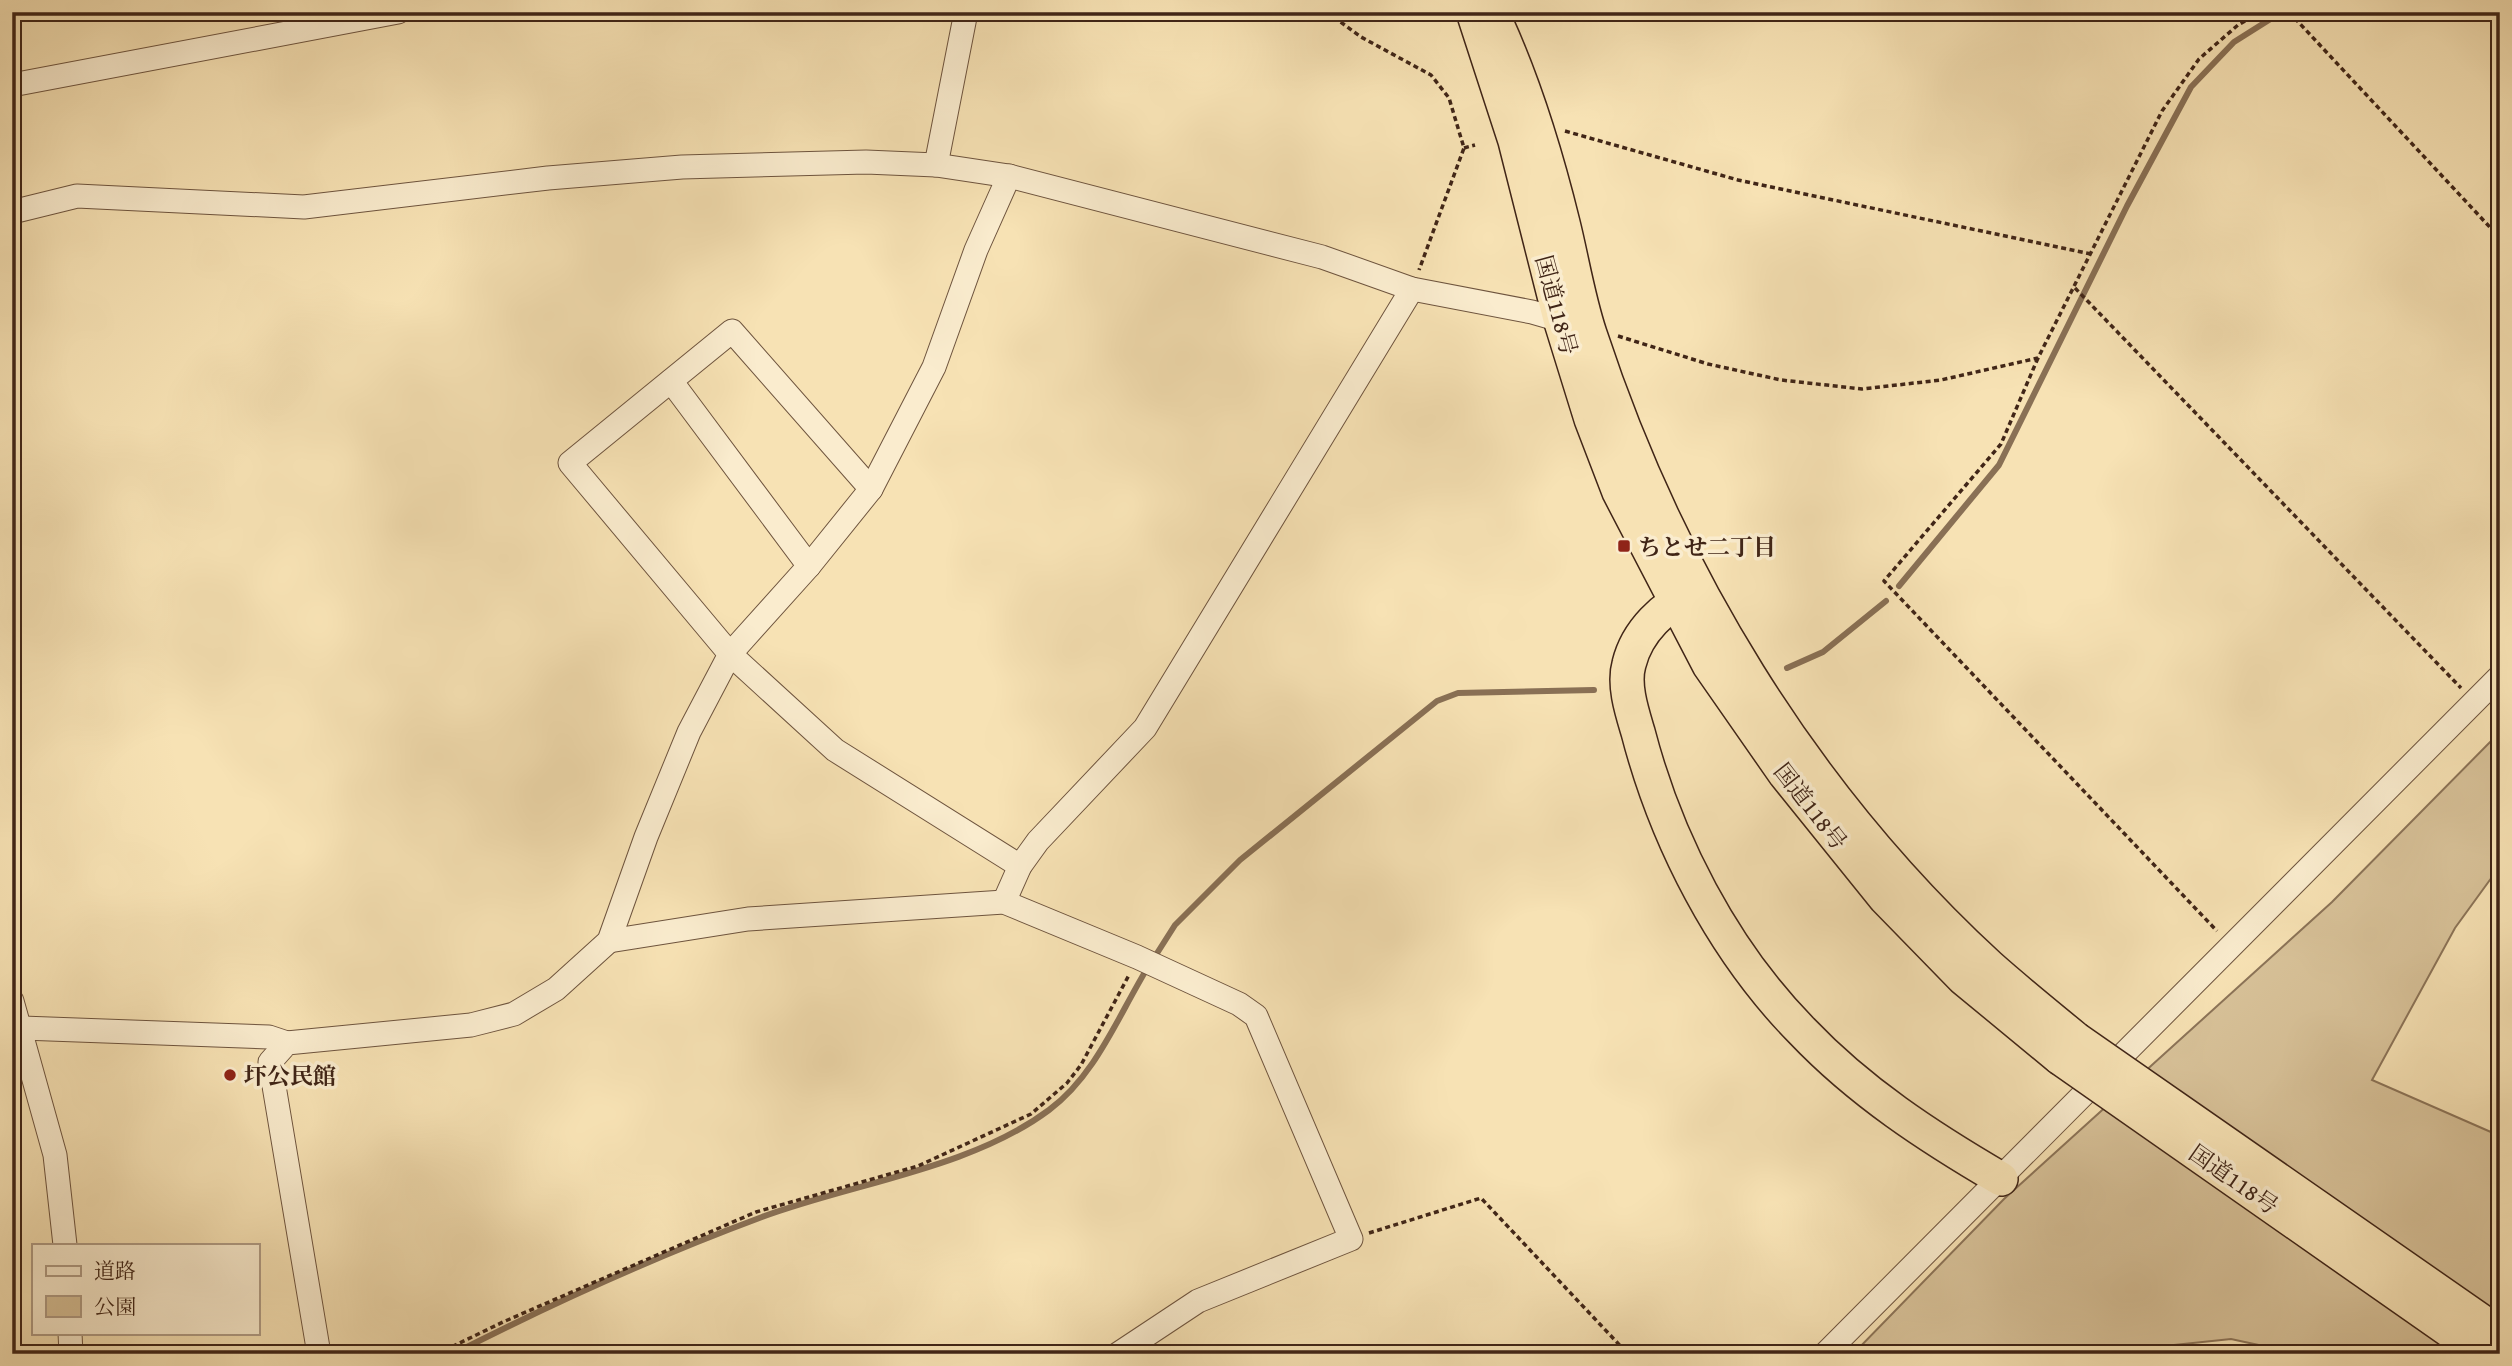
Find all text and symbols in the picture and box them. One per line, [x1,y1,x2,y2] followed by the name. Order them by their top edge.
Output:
[1528,251,1586,359] street label: 国道118号
[1638,530,1776,563] place label: ちとせ二丁目
[1616,538,1632,554] marker: ちとせ二丁目
[1767,756,1855,856] street label: 国道118号
[244,1059,336,1092] place label: 圷公民館
[222,1067,238,1083] marker: 圷公民館
[2183,1136,2285,1222] street label: 国道118号
[32,1244,259,1334] legend
[94,1255,136,1286] text: 道路
[94,1291,136,1322] text: 公園

